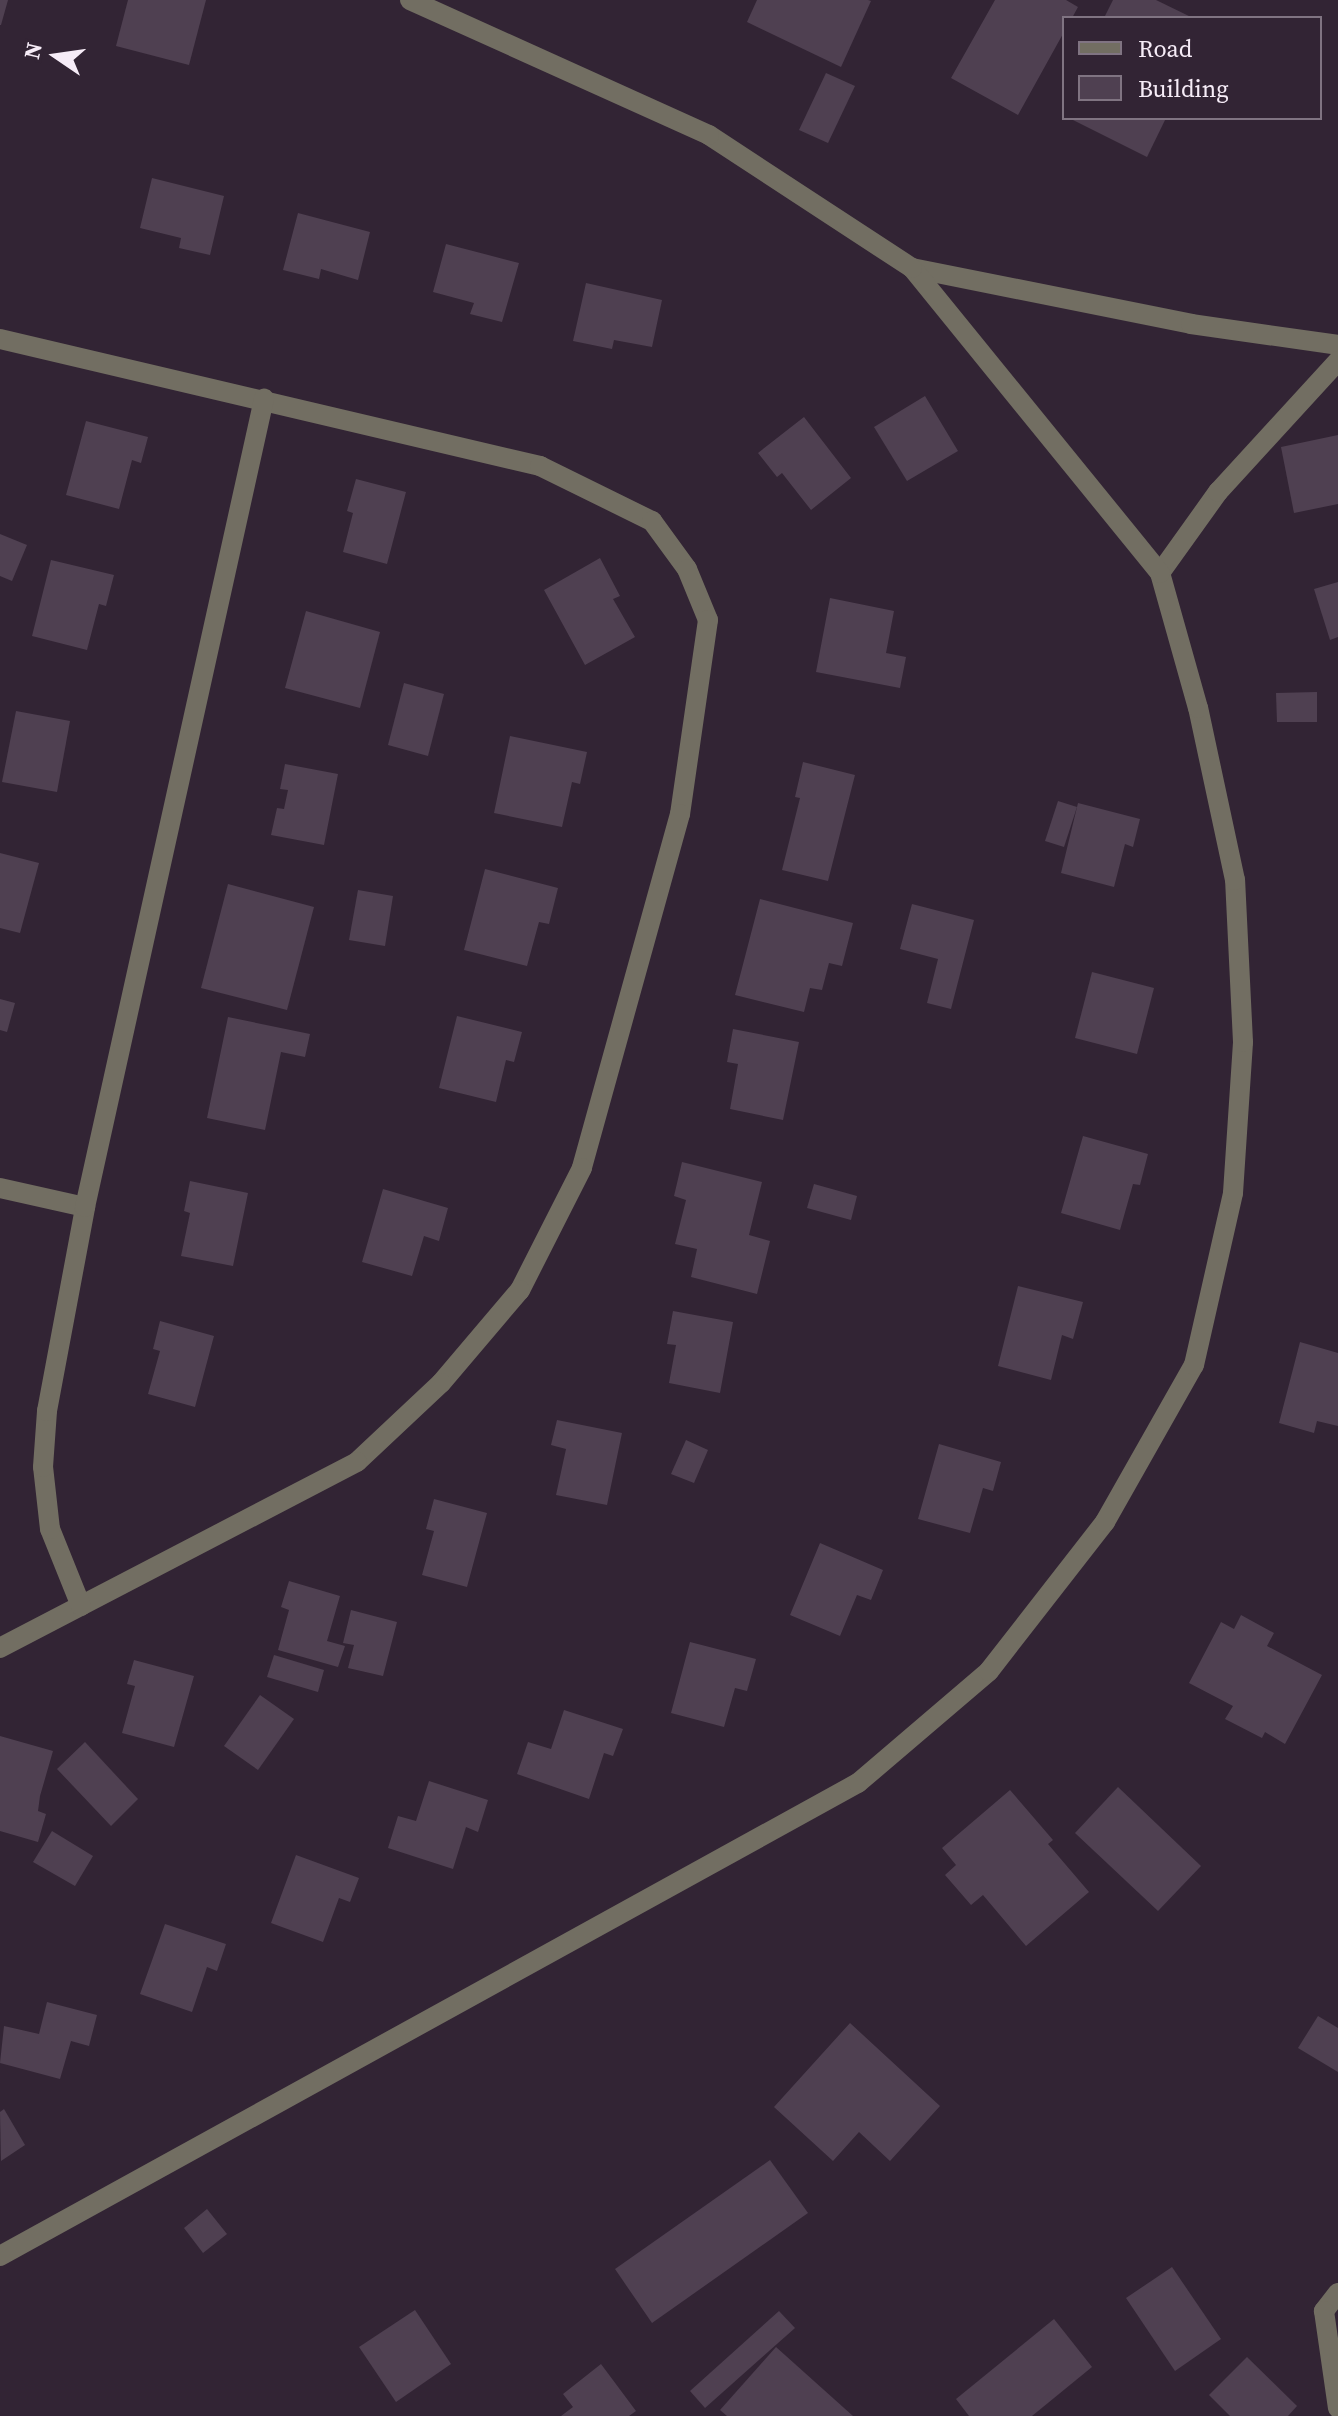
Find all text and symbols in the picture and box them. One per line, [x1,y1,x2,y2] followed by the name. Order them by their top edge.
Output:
[16,16,96,96] north arrow
[1062,16,1322,120] legend
[1138,32,1192,65] text: Road
[16,39,49,62] text: N
[1138,72,1229,105] text: Building

